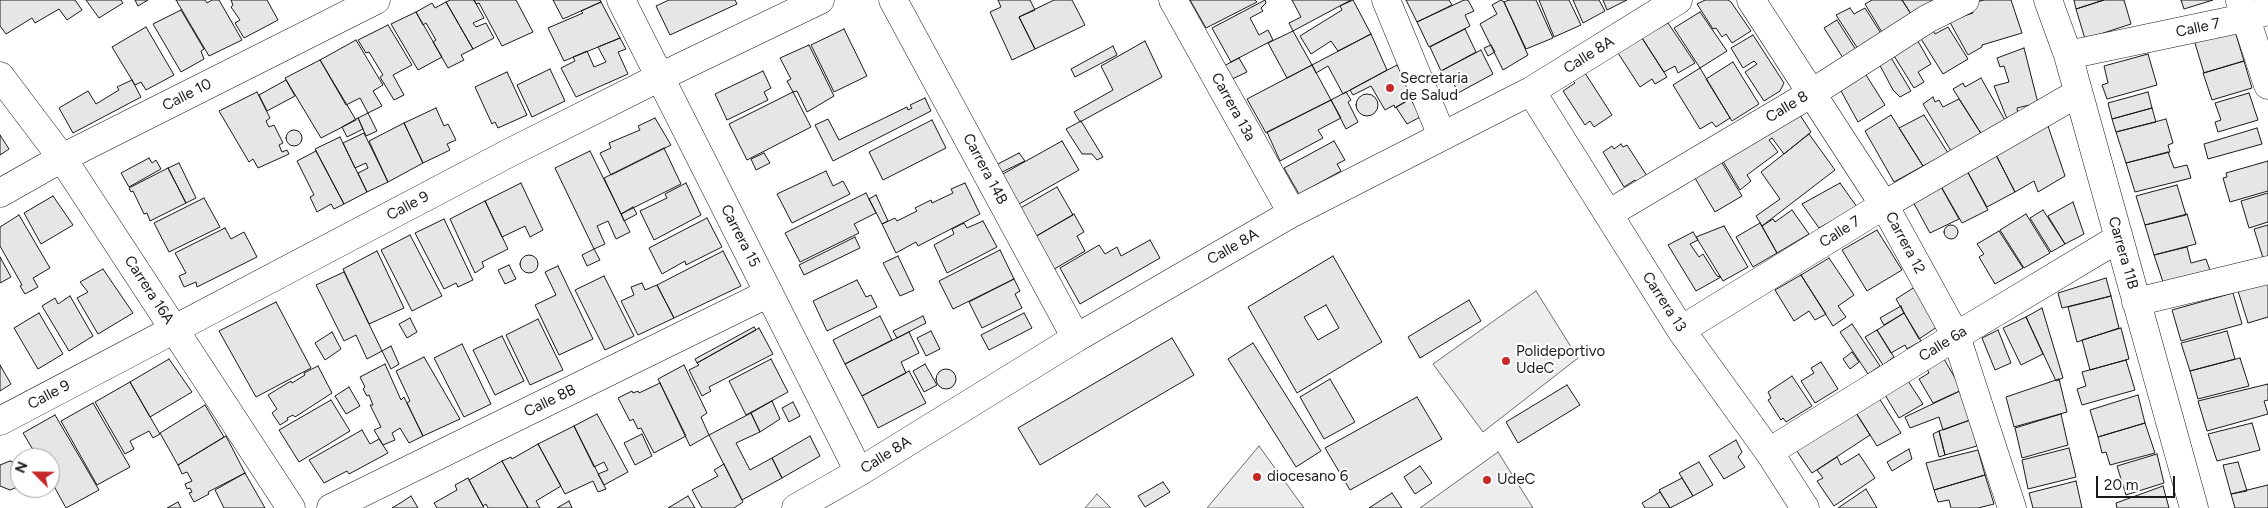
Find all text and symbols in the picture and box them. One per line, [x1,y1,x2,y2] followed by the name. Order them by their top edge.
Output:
[2174,15,2222,41] street label: Calle 7
[1560,32,1618,78] street label: Calle 8A
[1207,70,1259,144] street label: Carrera 13a
[1400,70,1468,105] place label: Secretaria de Salud
[159,75,215,115] street label: Calle 10
[1384,82,1396,94] marker: Secretaria de Salud
[1763,87,1811,127] street label: Calle 8
[959,130,1011,208] street label: Carrera 14B
[384,187,432,225] street label: Calle 9
[717,202,763,270] street label: Carrera 15
[1881,209,1929,277] street label: Carrera 12
[1816,212,1864,252] street label: Calle 7
[2104,215,2142,291] street label: Carrera 11B
[1204,225,1262,269] street label: Calle 8A
[120,252,178,328] street label: Carrera 16A
[1638,269,1690,335] street label: Carrera 13
[1916,322,1970,366] street label: Calle 6a
[1516,343,1605,378] place label: Polideportivo UdeC
[1500,355,1512,367] marker: Polideportivo UdeC
[25,376,73,414] street label: Calle 9
[521,381,579,421] street label: Calle 8B
[857,432,915,478] street label: Calle 8A
[10,448,60,498] north arrow
[12,459,32,476] text: N
[2098,466,2177,498] scale bar
[1267,468,1348,486] place label: diocesano 6
[1251,471,1263,483] marker: diocesano 6
[1497,471,1535,489] place label: UdeC
[1481,474,1493,486] marker: UdeC
[2104,476,2138,494] text: 20 m

